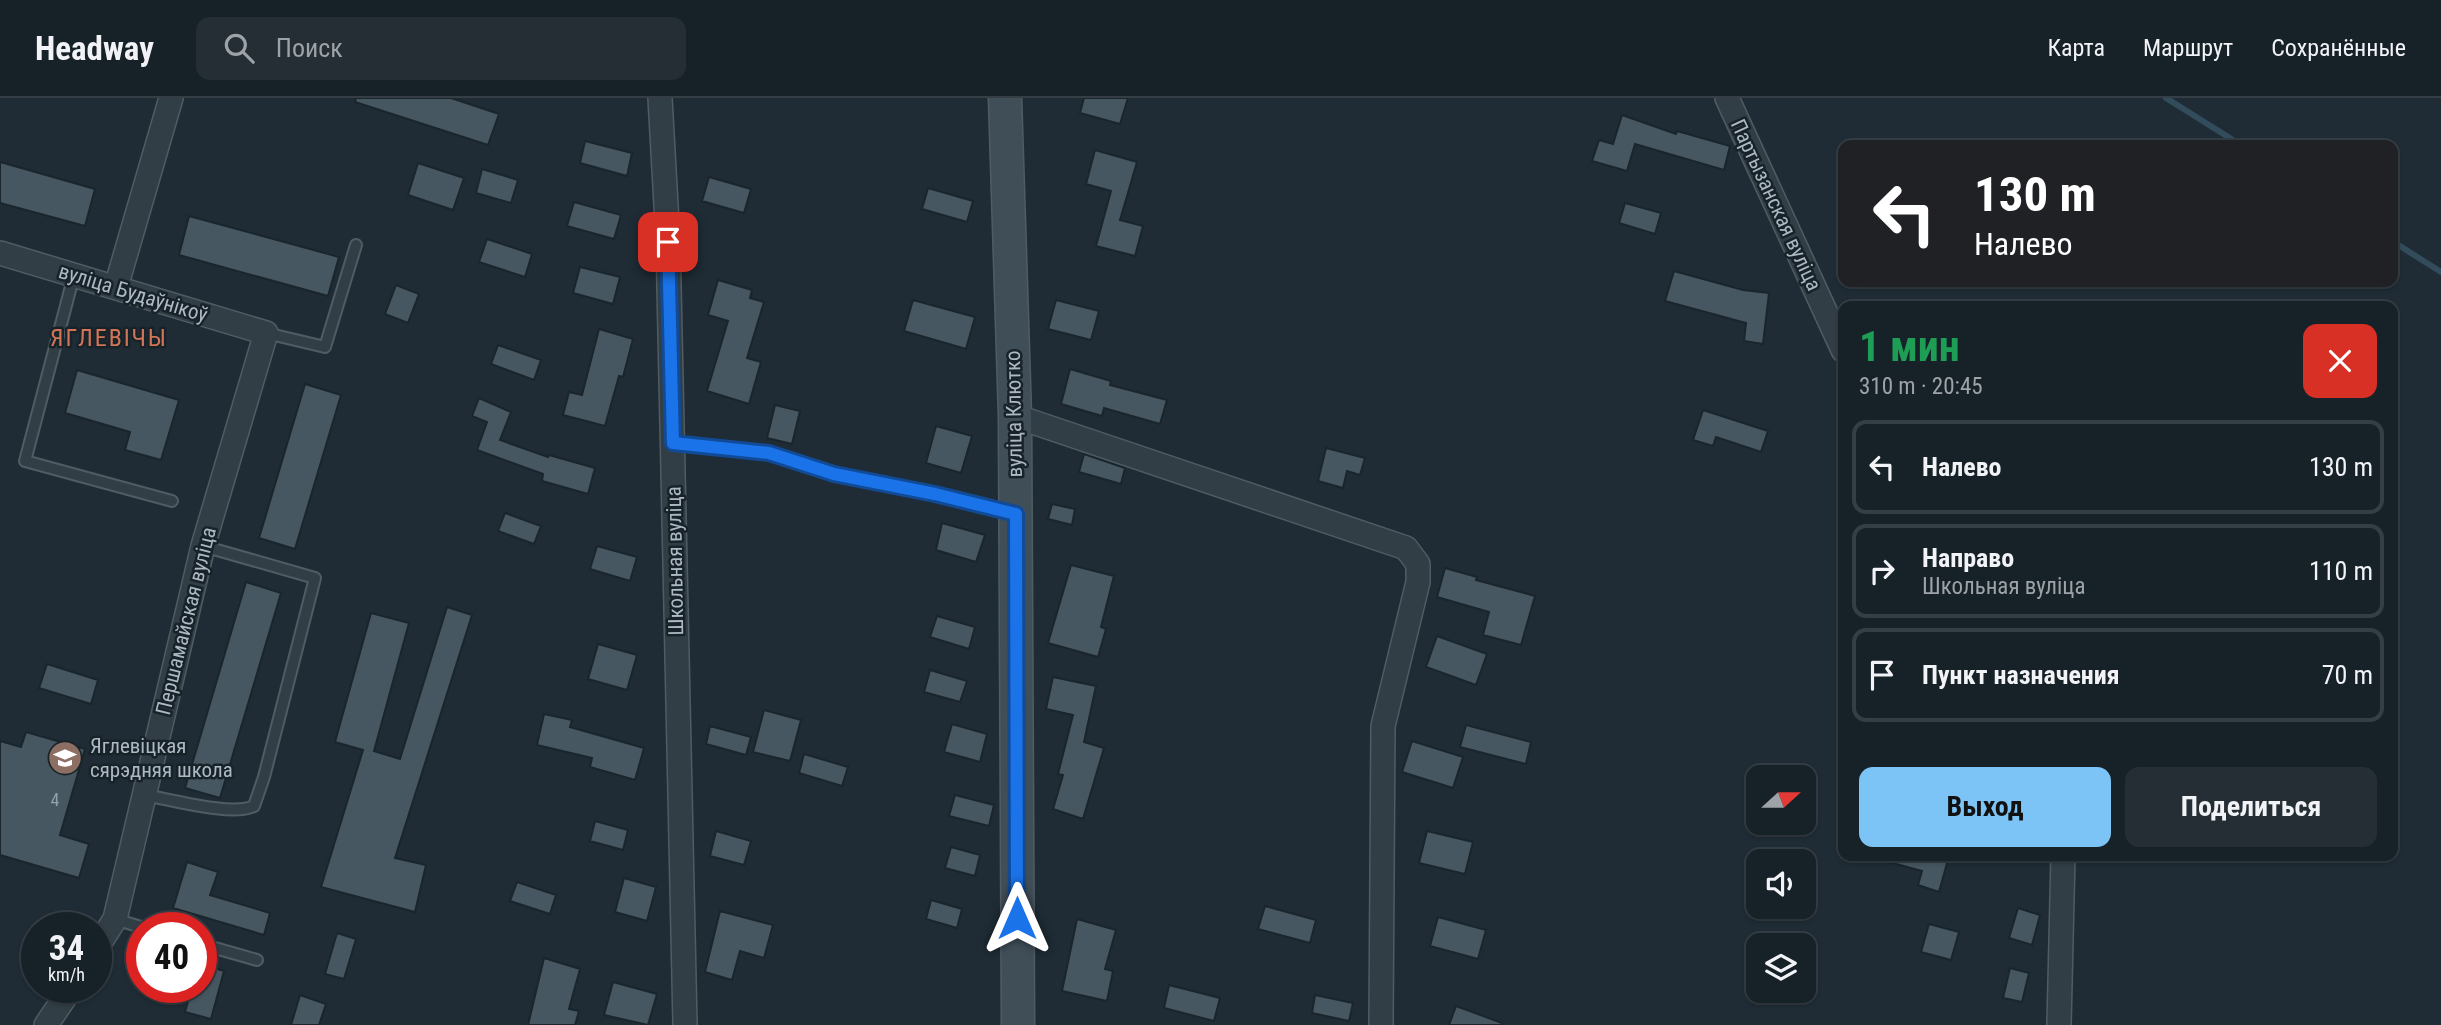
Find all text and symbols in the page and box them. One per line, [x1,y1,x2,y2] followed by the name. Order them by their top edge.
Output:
[196,17,686,80] search box
[35,29,154,68] text: Headway
[220,29,258,67] icon: search
[276,33,343,63] text: Поиск
[2048,34,2105,62] text: Карта
[2143,34,2233,62] text: Маршрут
[2271,34,2406,62] text: Сохранённые
[1726,116,1826,294] street label: Партызанская вуліца
[1974,166,2096,223] text: 130 m
[1859,168,1950,259] icon: left
[638,212,698,272] pin
[649,223,687,261] icon: arrive
[1974,225,2073,263] text: Налево
[56,259,211,327] street label: вуліца Будаўнікоў
[1859,322,1960,371] text: 1 мин
[50,324,168,352] district label: ЯГЛЕВІЧЫ
[2303,324,2377,398] button: close
[1001,350,1027,478] street label: вуліца Клютко
[1859,373,1983,400] text: 310 m · 20:45
[1863,448,1901,486] icon: left
[1922,452,2002,482] text: Налево
[2309,452,2373,482] text: 130 m
[662,486,688,636] street label: Школьная вуліца
[151,525,221,717] street label: Першамайская вуліца
[1922,543,2014,573] text: Направо
[1863,552,1901,590] icon: right
[2309,556,2373,586] text: 110 m
[1922,573,2085,600] text: Школьная вуліца
[1863,656,1901,694] icon: arrive
[1922,660,2120,690] text: Пункт назначения
[2322,660,2373,690] text: 70 m
[90,734,233,782] place label: Яглевіцкая сярэдняя школа
[46,739,84,777] school or university icon: Яглевіцкая сярэдняя школа
[1746,765,1816,835] north arrow
[1746,765,1816,1003] map controls
[1859,767,2111,847] button: Выход
[2125,767,2377,847] button: Поделиться
[51,789,60,810] house number: 4
[1746,849,1816,919] button: sound
[980,881,1054,955] position arrow
[126,912,217,1003] speed limit sign: 40
[49,928,84,969] text: 34
[1746,933,1816,1003] button: layers
[48,964,85,985] text: km/h

